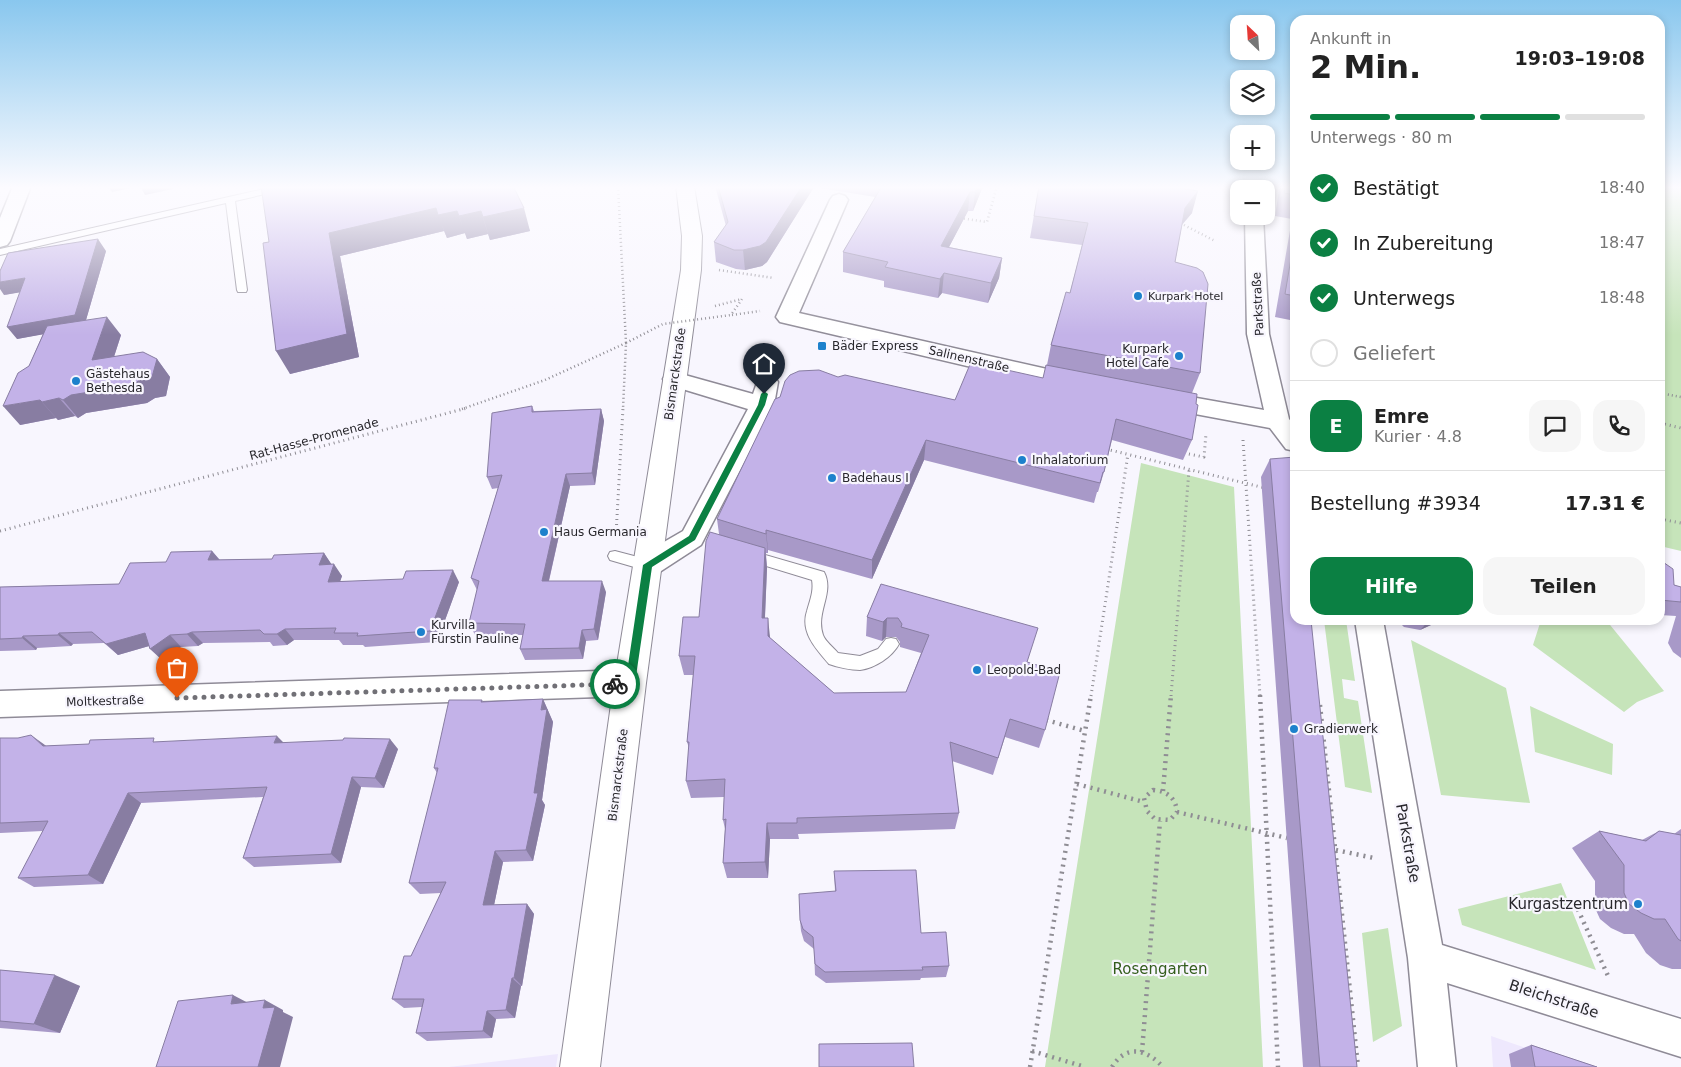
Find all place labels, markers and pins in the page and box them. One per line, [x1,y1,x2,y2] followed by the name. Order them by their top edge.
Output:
[1132,290,1144,302] marker: Kurpark Hotel
[1148,290,1223,303] place label: Kurpark Hotel
[832,339,918,353] place label: Bäder Express
[816,340,828,352] marker: Bäder Express
[1106,342,1169,370] place label: Kurpark Hotel Cafe
[743,343,785,394] pin
[1173,350,1185,362] marker: Kurpark Hotel Cafe
[86,367,150,395] place label: Gästehaus Bethesda
[70,375,82,387] marker: Gästehaus Bethesda
[1032,453,1108,467] place label: Inhalatorium
[1016,454,1028,466] marker: Inhalatorium
[842,471,909,485] place label: Badehaus I
[826,472,838,484] marker: Badehaus I
[554,525,647,539] place label: Haus Germania
[538,526,550,538] marker: Haus Germania
[431,618,519,646] place label: Kurvilla Fürstin Pauline
[415,626,427,638] marker: Kurvilla Fürstin Pauline
[156,647,198,698] pin
[987,663,1061,677] place label: Leopold-Bad
[971,664,983,676] marker: Leopold-Bad
[1304,722,1378,736] place label: Gradierwerk
[1288,723,1300,735] marker: Gradierwerk
[1508,895,1628,913] place label: Kurgastzentrum
[1632,898,1644,910] marker: Kurgastzentrum

